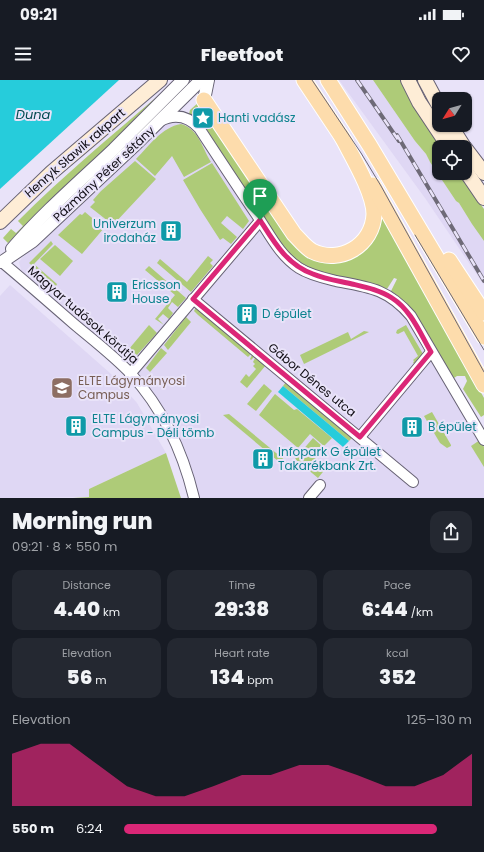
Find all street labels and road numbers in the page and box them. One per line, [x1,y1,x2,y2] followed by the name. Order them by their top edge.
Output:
[21,104,129,201] street label: Henryk Sławik rakpart
[49,122,158,225] street label: Pázmány Péter sétány
[24,262,142,368] street label: Magyar tudósok körútja
[265,339,360,420] street label: Gábor Dénes utca

